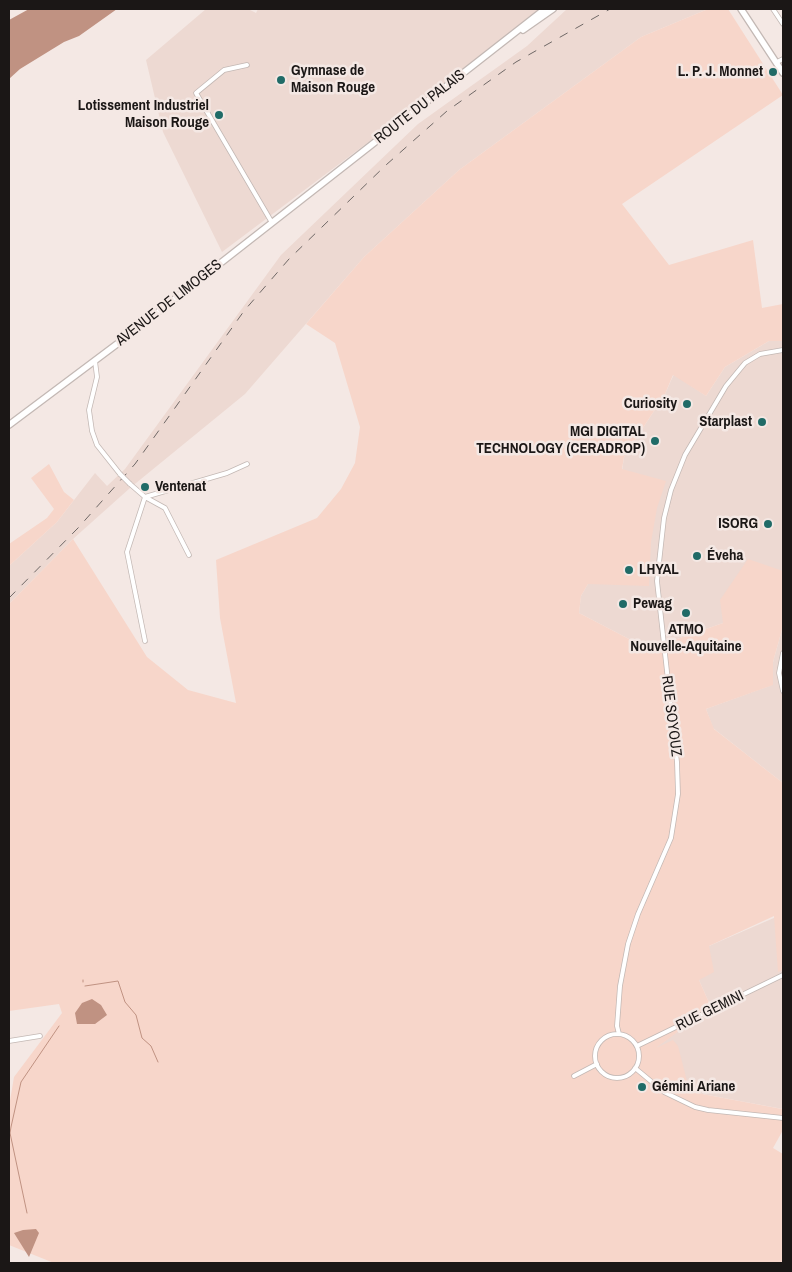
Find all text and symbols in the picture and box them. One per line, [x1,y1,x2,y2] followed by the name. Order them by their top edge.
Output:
[291,62,375,97] place label: Gymnase de Maison Rouge
[678,63,763,81] place label: L. P. J. Monnet
[371,66,469,148] street label: ROUTE DU PALAIS
[767,66,779,78] marker: L. P. J. Monnet
[275,74,287,86] marker: Gymnase de Maison Rouge
[78,97,209,132] place label: Lotissement Industriel Maison Rouge
[213,109,225,121] marker: Lotissement Industriel Maison Rouge
[112,256,226,350] street label: AVENUE DE LIMOGES
[624,395,677,413] place label: Curiosity
[681,398,693,410] marker: Curiosity
[699,413,752,431] place label: Starplast
[756,416,768,428] marker: Starplast
[476,423,645,458] place label: MGI DIGITAL TECHNOLOGY (CERADROP)
[649,435,661,447] marker: MGI DIGITAL TECHNOLOGY (CERADROP)
[155,478,206,496] place label: Ventenat
[139,481,151,493] marker: Ventenat
[718,515,758,533] place label: ISORG
[762,518,774,530] marker: ISORG
[707,547,743,565] place label: Éveha
[691,550,703,562] marker: Éveha
[639,561,679,579] place label: LHYAL
[623,564,635,576] marker: LHYAL
[633,595,672,613] place label: Pewag
[617,598,629,610] marker: Pewag
[680,607,692,619] marker: ATMO Nouvelle-Aquitaine
[630,621,742,656] place label: ATMO Nouvelle-Aquitaine
[657,675,685,757] street label: RUE SOYOUZ
[673,987,747,1035] street label: RUE GEMINI
[652,1078,735,1096] place label: Gémini Ariane
[636,1081,648,1093] marker: Gémini Ariane

